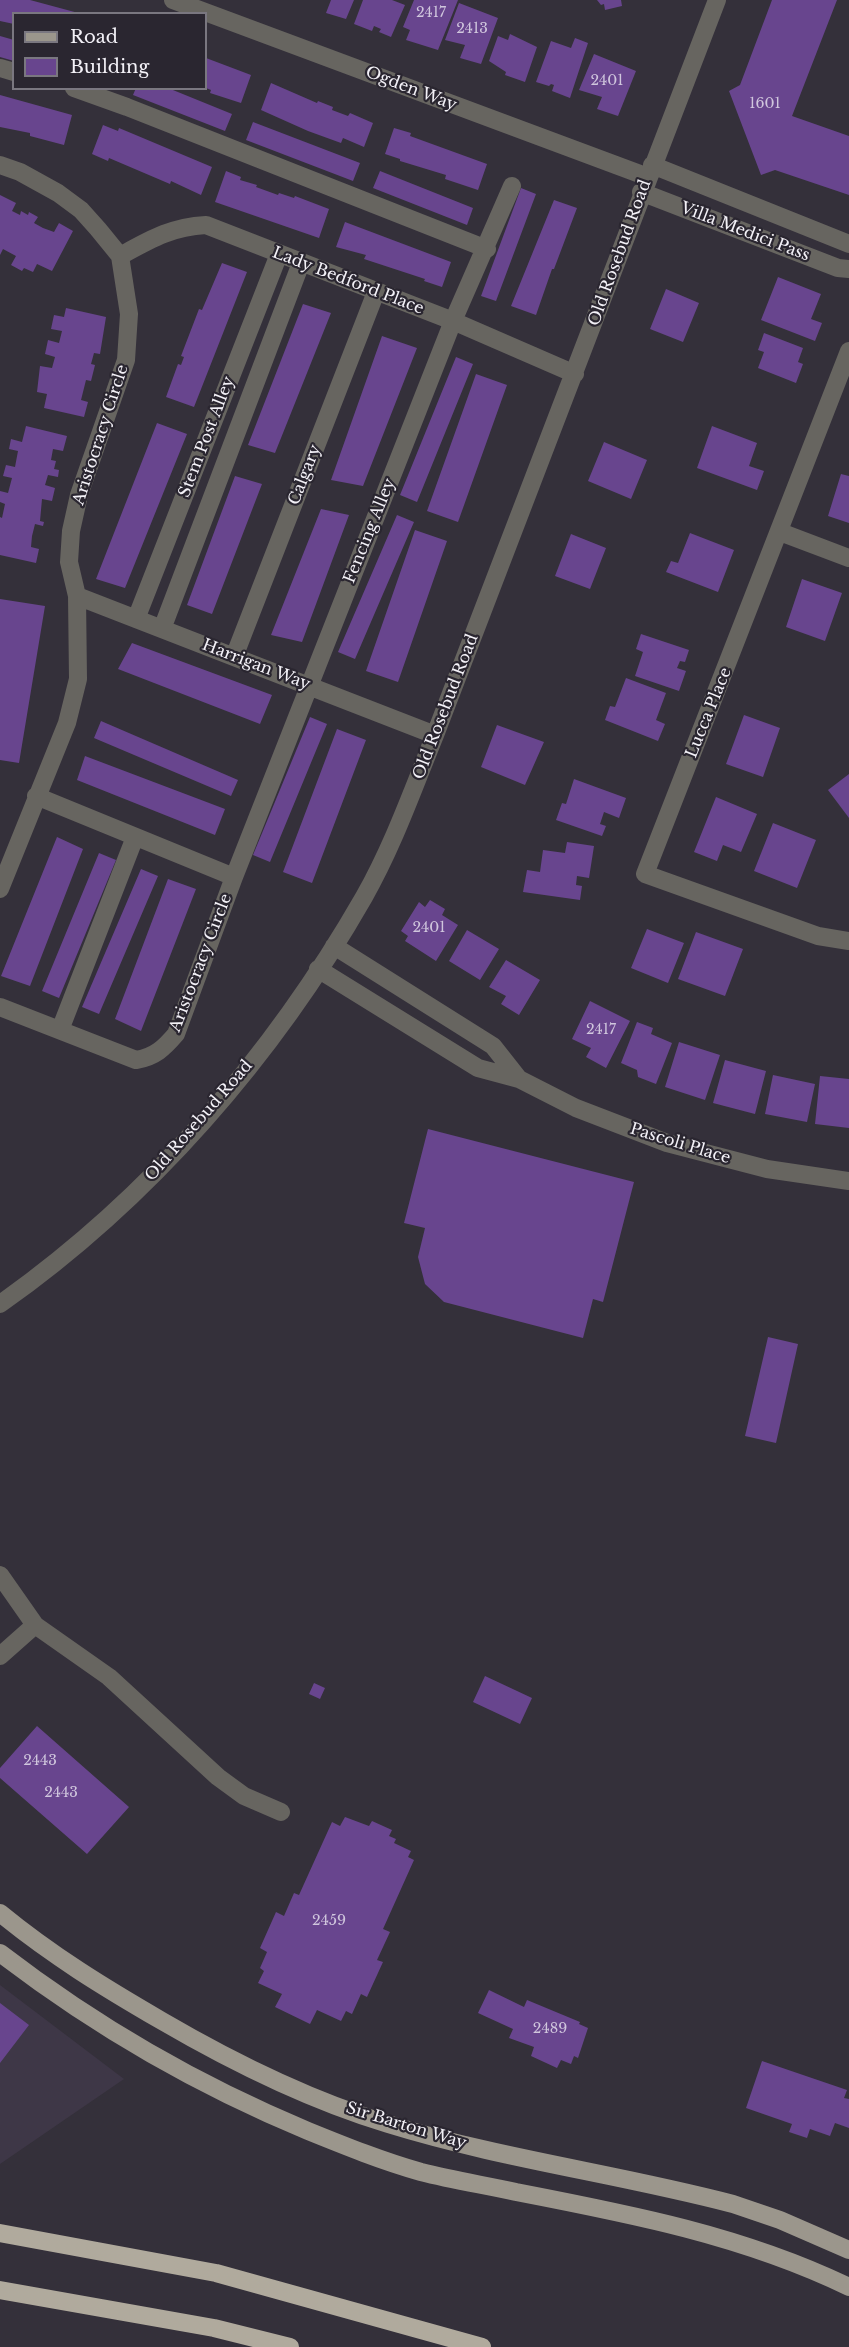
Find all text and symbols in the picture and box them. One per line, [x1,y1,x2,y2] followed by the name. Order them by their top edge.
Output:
[416,5,446,21] house number: 2417
[12,12,207,90] legend
[456,21,488,37] house number: 2413
[70,26,118,48] text: Road
[70,56,149,78] text: Building
[363,63,459,115] street label: Ogden Way
[590,73,624,89] house number: 2401
[749,96,781,112] house number: 1601
[585,177,655,329] street label: Old Rosebud Road
[678,198,812,266] street label: Villa Medici Pass
[270,243,426,319] street label: Lady Bedford Place
[69,362,133,508] street label: Aristocracy Circle
[175,374,239,500] street label: Stem Post Alley
[285,442,325,508] street label: Calgary
[340,476,400,586] street label: Fencing Alley
[409,632,483,782] street label: Old Rosebud Road
[199,636,313,694] street label: Harrigan Way
[682,665,736,761] street label: Lucca Place
[166,891,236,1035] street label: Aristocracy Circle
[412,920,446,936] house number: 2401
[586,1022,616,1038] house number: 2417
[141,1057,257,1185] street label: Old Rosebud Road
[627,1120,733,1168] street label: Pascoli Place
[23,1753,57,1769] house number: 2443
[44,1785,78,1801] house number: 2443
[312,1913,346,1929] house number: 2459
[533,2021,567,2037] house number: 2489
[343,2099,469,2153] street label: Sir Barton Way

